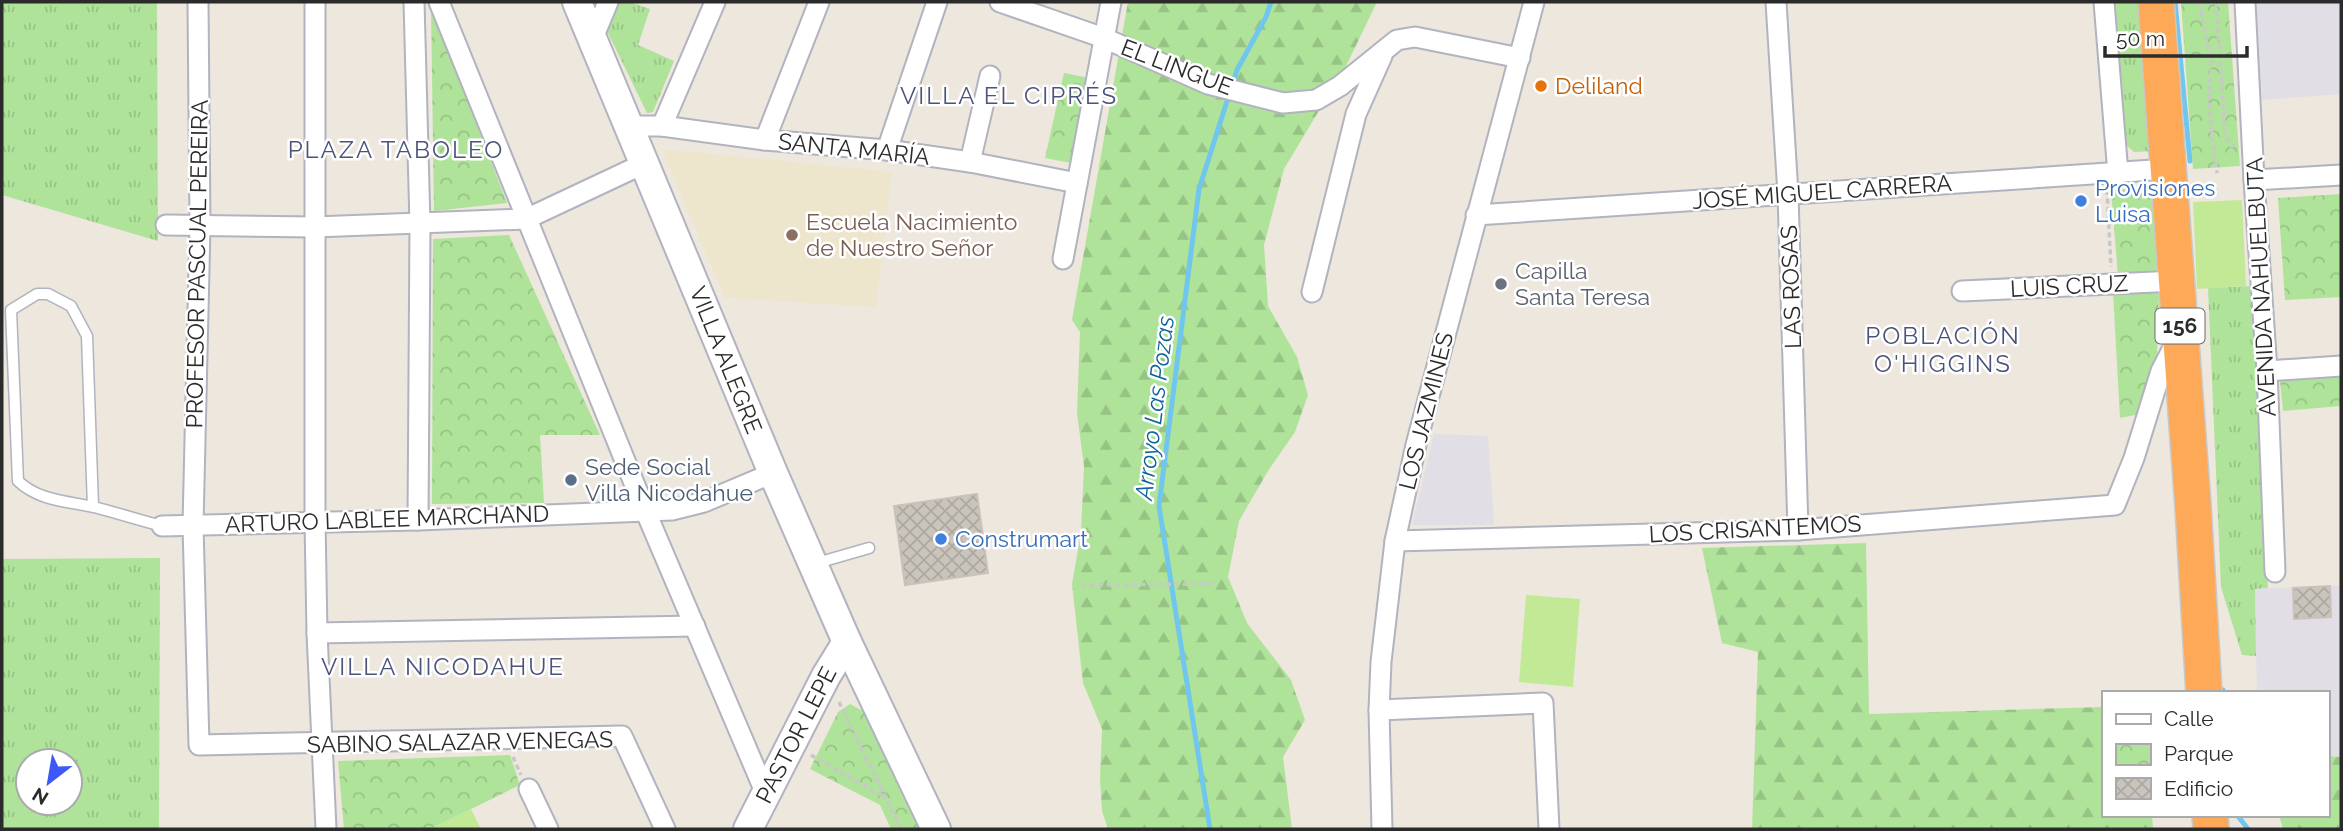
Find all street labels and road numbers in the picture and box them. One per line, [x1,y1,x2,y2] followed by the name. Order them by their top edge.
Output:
[1118,33,1237,100] street label: EL LINGUE
[180,99,213,429] street label: PROFESOR PASCUAL PEREIRA
[777,127,932,170] street label: SANTA MARÍA
[2240,156,2281,417] street label: AVENIDA NAHUELBUTA
[1691,169,1953,214] street label: JOSÉ MIGUEL CARRERA
[1775,225,1806,349] street label: LAS ROSAS
[2009,269,2129,302] street label: LUIS CRUZ
[685,282,768,437] street label: VILLA ALEGRE
[2156,308,2204,344] road number: 156
[1393,329,1458,492] street label: LOS JAZMINES
[224,499,550,538] street label: ARTURO LABLEE MARCHAND
[1648,509,1862,548] street label: LOS CRISANTEMOS
[750,662,842,808] street label: PASTOR LEPE
[307,725,613,758] street label: SABINO SALAZAR VENEGAS

